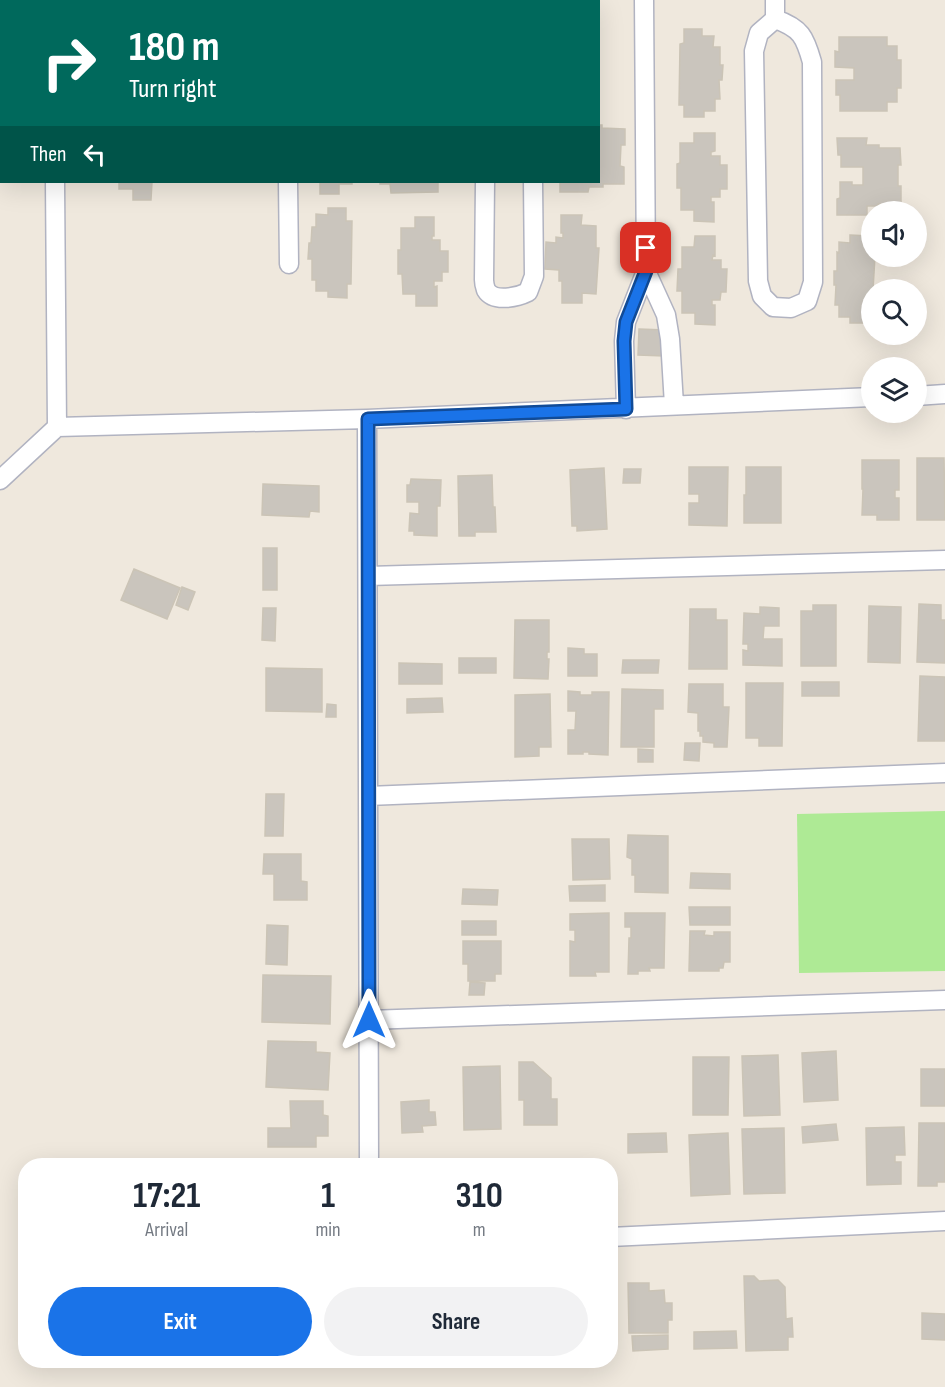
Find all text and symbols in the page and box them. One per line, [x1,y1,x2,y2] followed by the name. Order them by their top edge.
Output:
[129,22,220,73] text: 180 m
[30,24,108,102] icon: right
[129,73,216,105] text: Turn right
[78,138,111,171] icon: left
[30,141,66,168] text: Then
[861,201,927,423] map controls
[861,201,927,267] button: sound
[620,222,671,273] pin
[629,231,662,264] icon: arrive
[861,279,927,345] button: search
[861,357,927,423] button: layers
[337,988,401,1052] position arrow
[133,1175,200,1218] text: 17:21
[321,1175,335,1218] text: 1
[456,1175,503,1218] text: 310
[145,1218,188,1242] text: Arrival
[315,1218,341,1242] text: min
[473,1218,486,1242] text: m
[48,1287,312,1356] button: Exit
[324,1287,588,1356] button: Share

